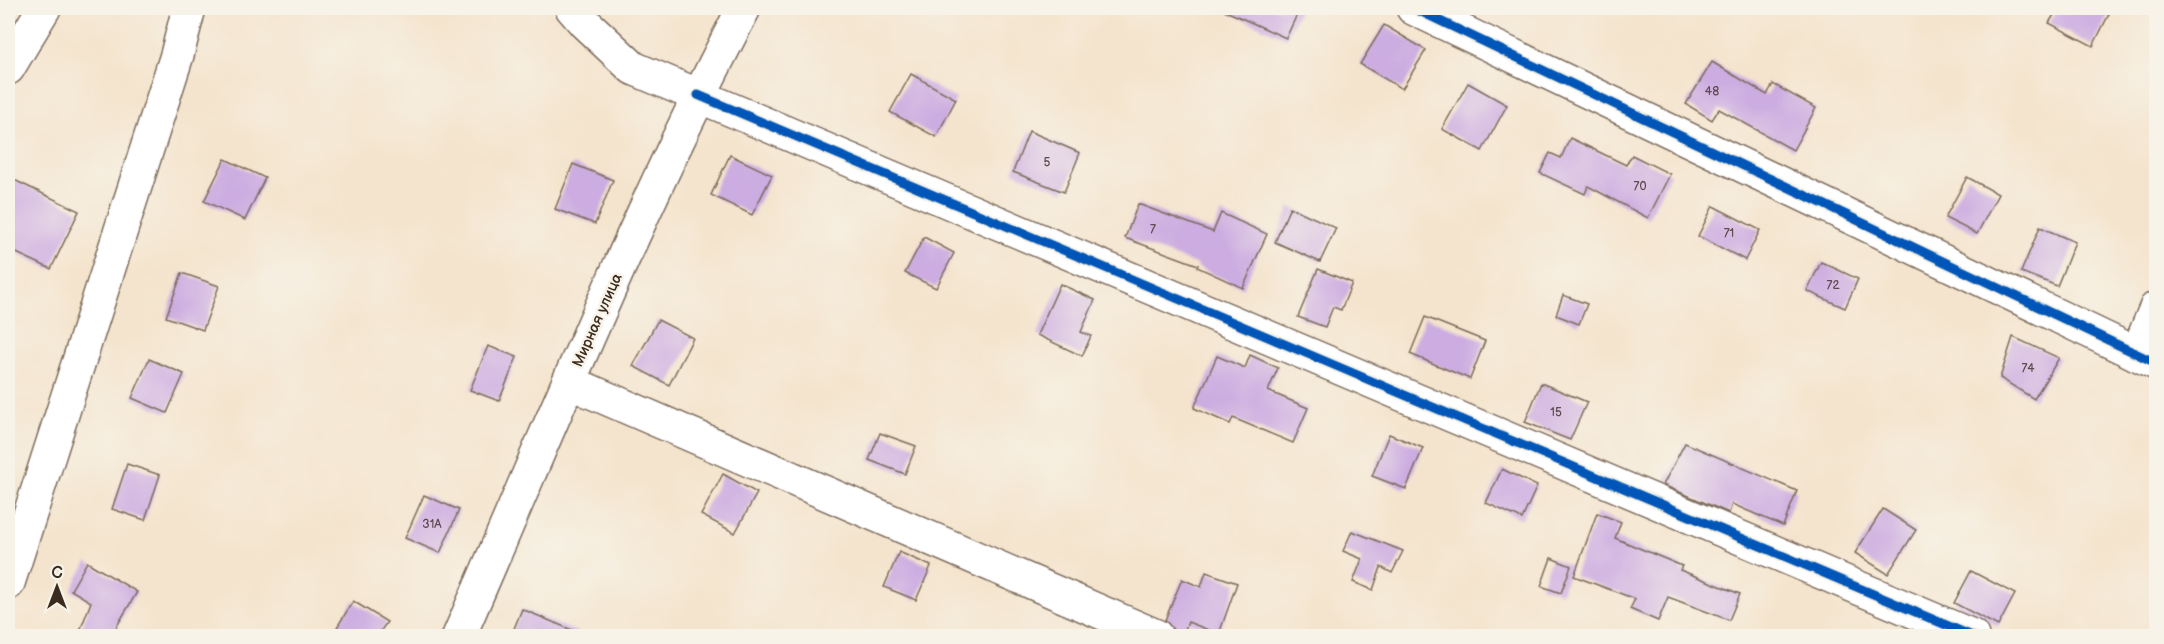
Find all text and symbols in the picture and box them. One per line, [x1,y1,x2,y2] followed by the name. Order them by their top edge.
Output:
[1705,84,1719,99] house number: 48
[1044,155,1051,170] house number: 5
[1634,179,1646,194] house number: 70
[1150,222,1156,237] house number: 7
[1724,226,1734,241] house number: 71
[568,270,627,370] street label: Мирная улица
[1827,278,1839,293] house number: 72
[2021,361,2035,376] house number: 74
[1550,405,1562,420] house number: 15
[422,517,442,532] house number: 31А
[27,557,87,617] north arrow
[51,564,63,583] text: С

